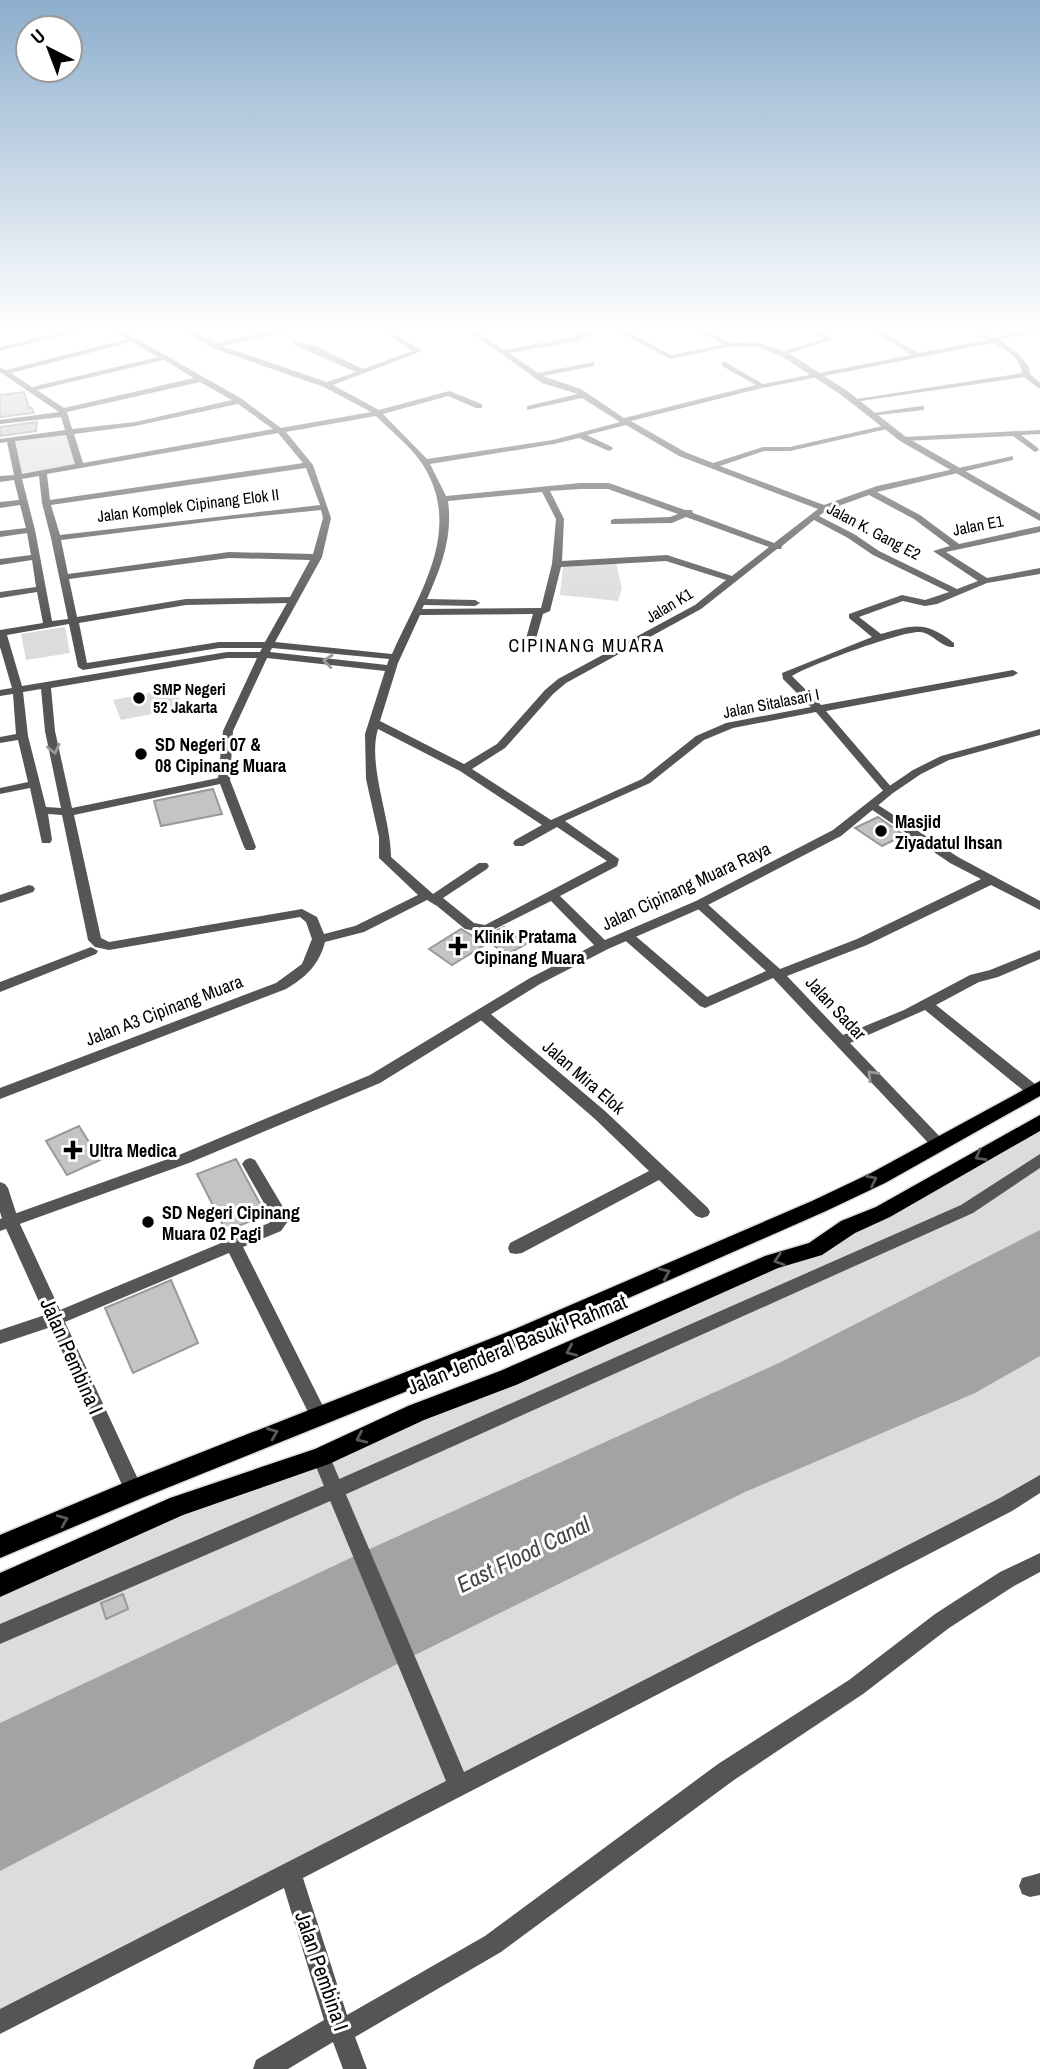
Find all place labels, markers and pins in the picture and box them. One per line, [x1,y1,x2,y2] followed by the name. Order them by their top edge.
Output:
[153,678,226,718] place label: SMP Negeri 52 Jakarta
[131,690,147,706] marker: SMP Negeri 52 Jakarta
[155,732,287,778] place label: SD Negeri 07 & 08 Cipinang Muara
[133,746,149,762] marker: SD Negeri 07 & 08 Cipinang Muara
[895,809,1002,855] place label: Masjid Ziyadatul Ihsan
[873,823,889,839] marker: Masjid Ziyadatul Ihsan
[474,924,586,970] place label: Klinik Pratama Cipinang Muara
[448,936,468,956] marker: Klinik Pratama Cipinang Muara
[89,1138,178,1163] place label: Ultra Medica
[63,1140,83,1160] marker: Ultra Medica
[162,1200,300,1246] place label: SD Negeri Cipinang Muara 02 Pagi
[140,1214,156,1230] marker: SD Negeri Cipinang Muara 02 Pagi

